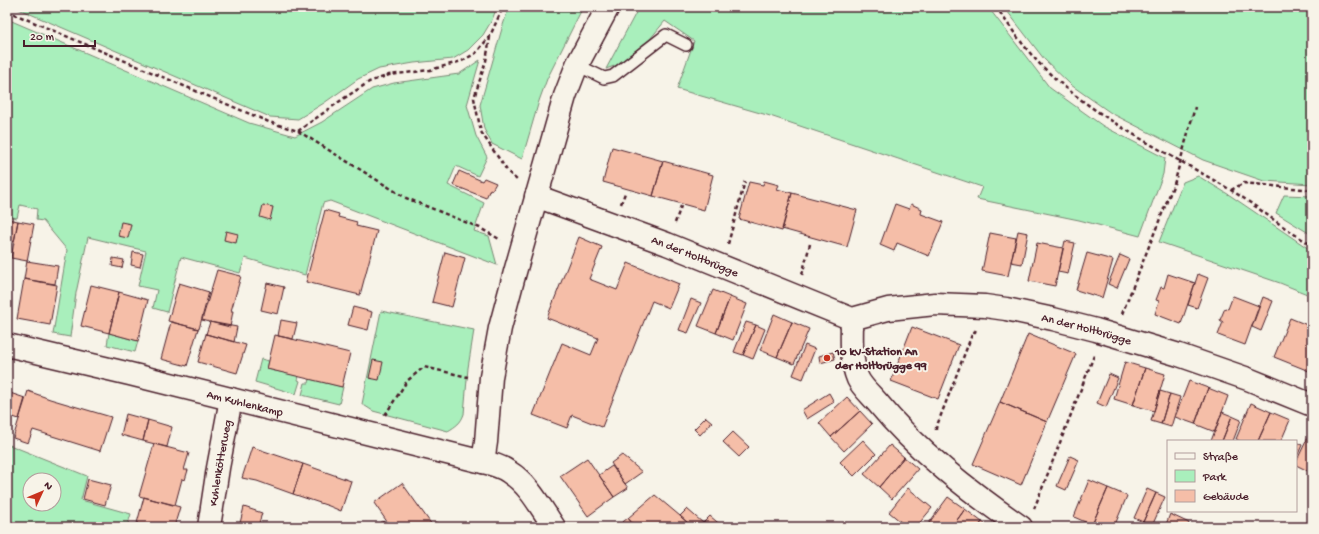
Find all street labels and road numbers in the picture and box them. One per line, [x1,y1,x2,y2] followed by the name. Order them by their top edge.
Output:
[649,234,741,282] street label: An der Holtbrügge
[1040,312,1134,349] street label: An der Holtbrügge
[205,388,284,421] street label: Am Kuhlenkamp
[207,419,236,507] street label: Kuhlenkötterweg

